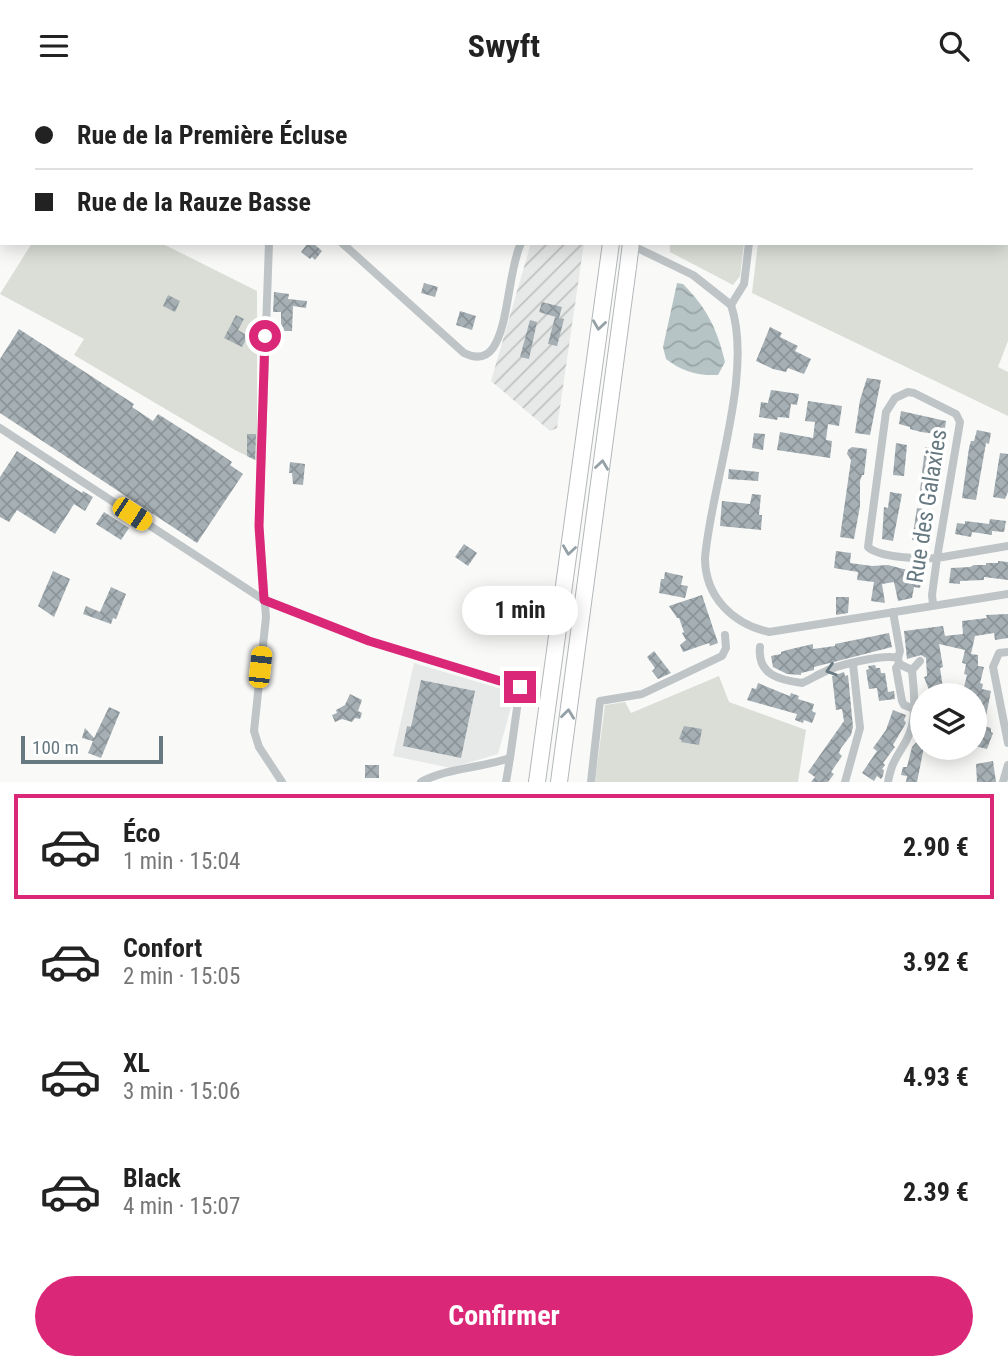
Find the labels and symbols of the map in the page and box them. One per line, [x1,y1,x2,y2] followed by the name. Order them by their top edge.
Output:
[592,319,607,331] one-way arrow
[249,320,281,352] route start
[902,427,952,585] street label: Rue des Galaxies
[594,459,609,470] one-way arrow
[109,494,156,534] car
[562,544,577,556] one-way arrow
[462,585,578,635] callout: 1 min
[248,645,273,689] car
[826,662,838,676] one-way arrow
[504,671,536,703] route end
[561,708,576,720] one-way arrow
[21,733,163,765] scale bar

